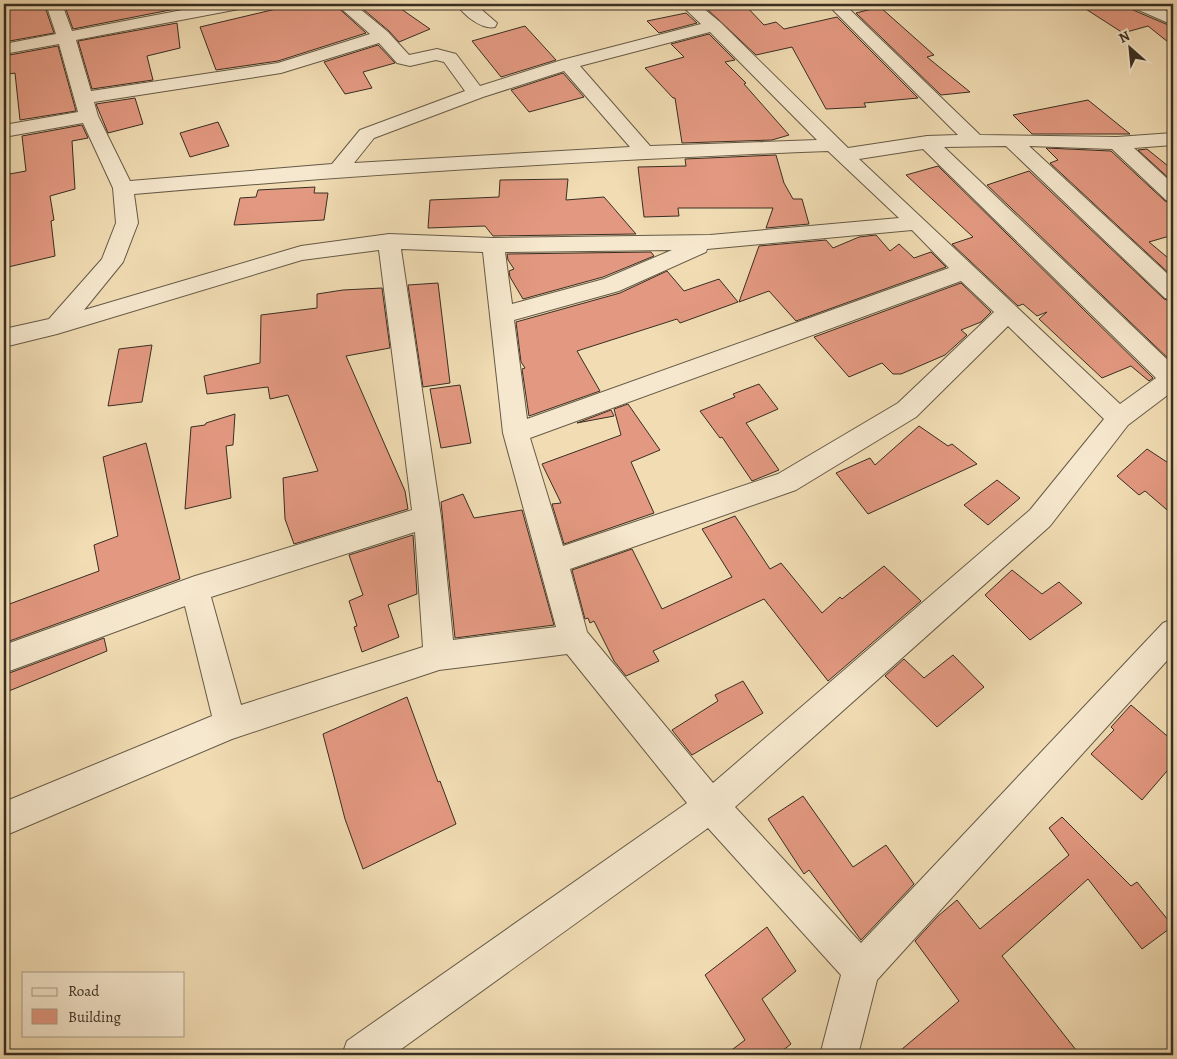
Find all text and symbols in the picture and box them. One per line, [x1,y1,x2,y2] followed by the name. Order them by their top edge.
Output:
[1104,22,1154,72] north arrow
[1115,26,1133,48] text: N
[22,972,185,1036] legend
[68,981,100,1001] text: Road
[68,1007,121,1027] text: Building

